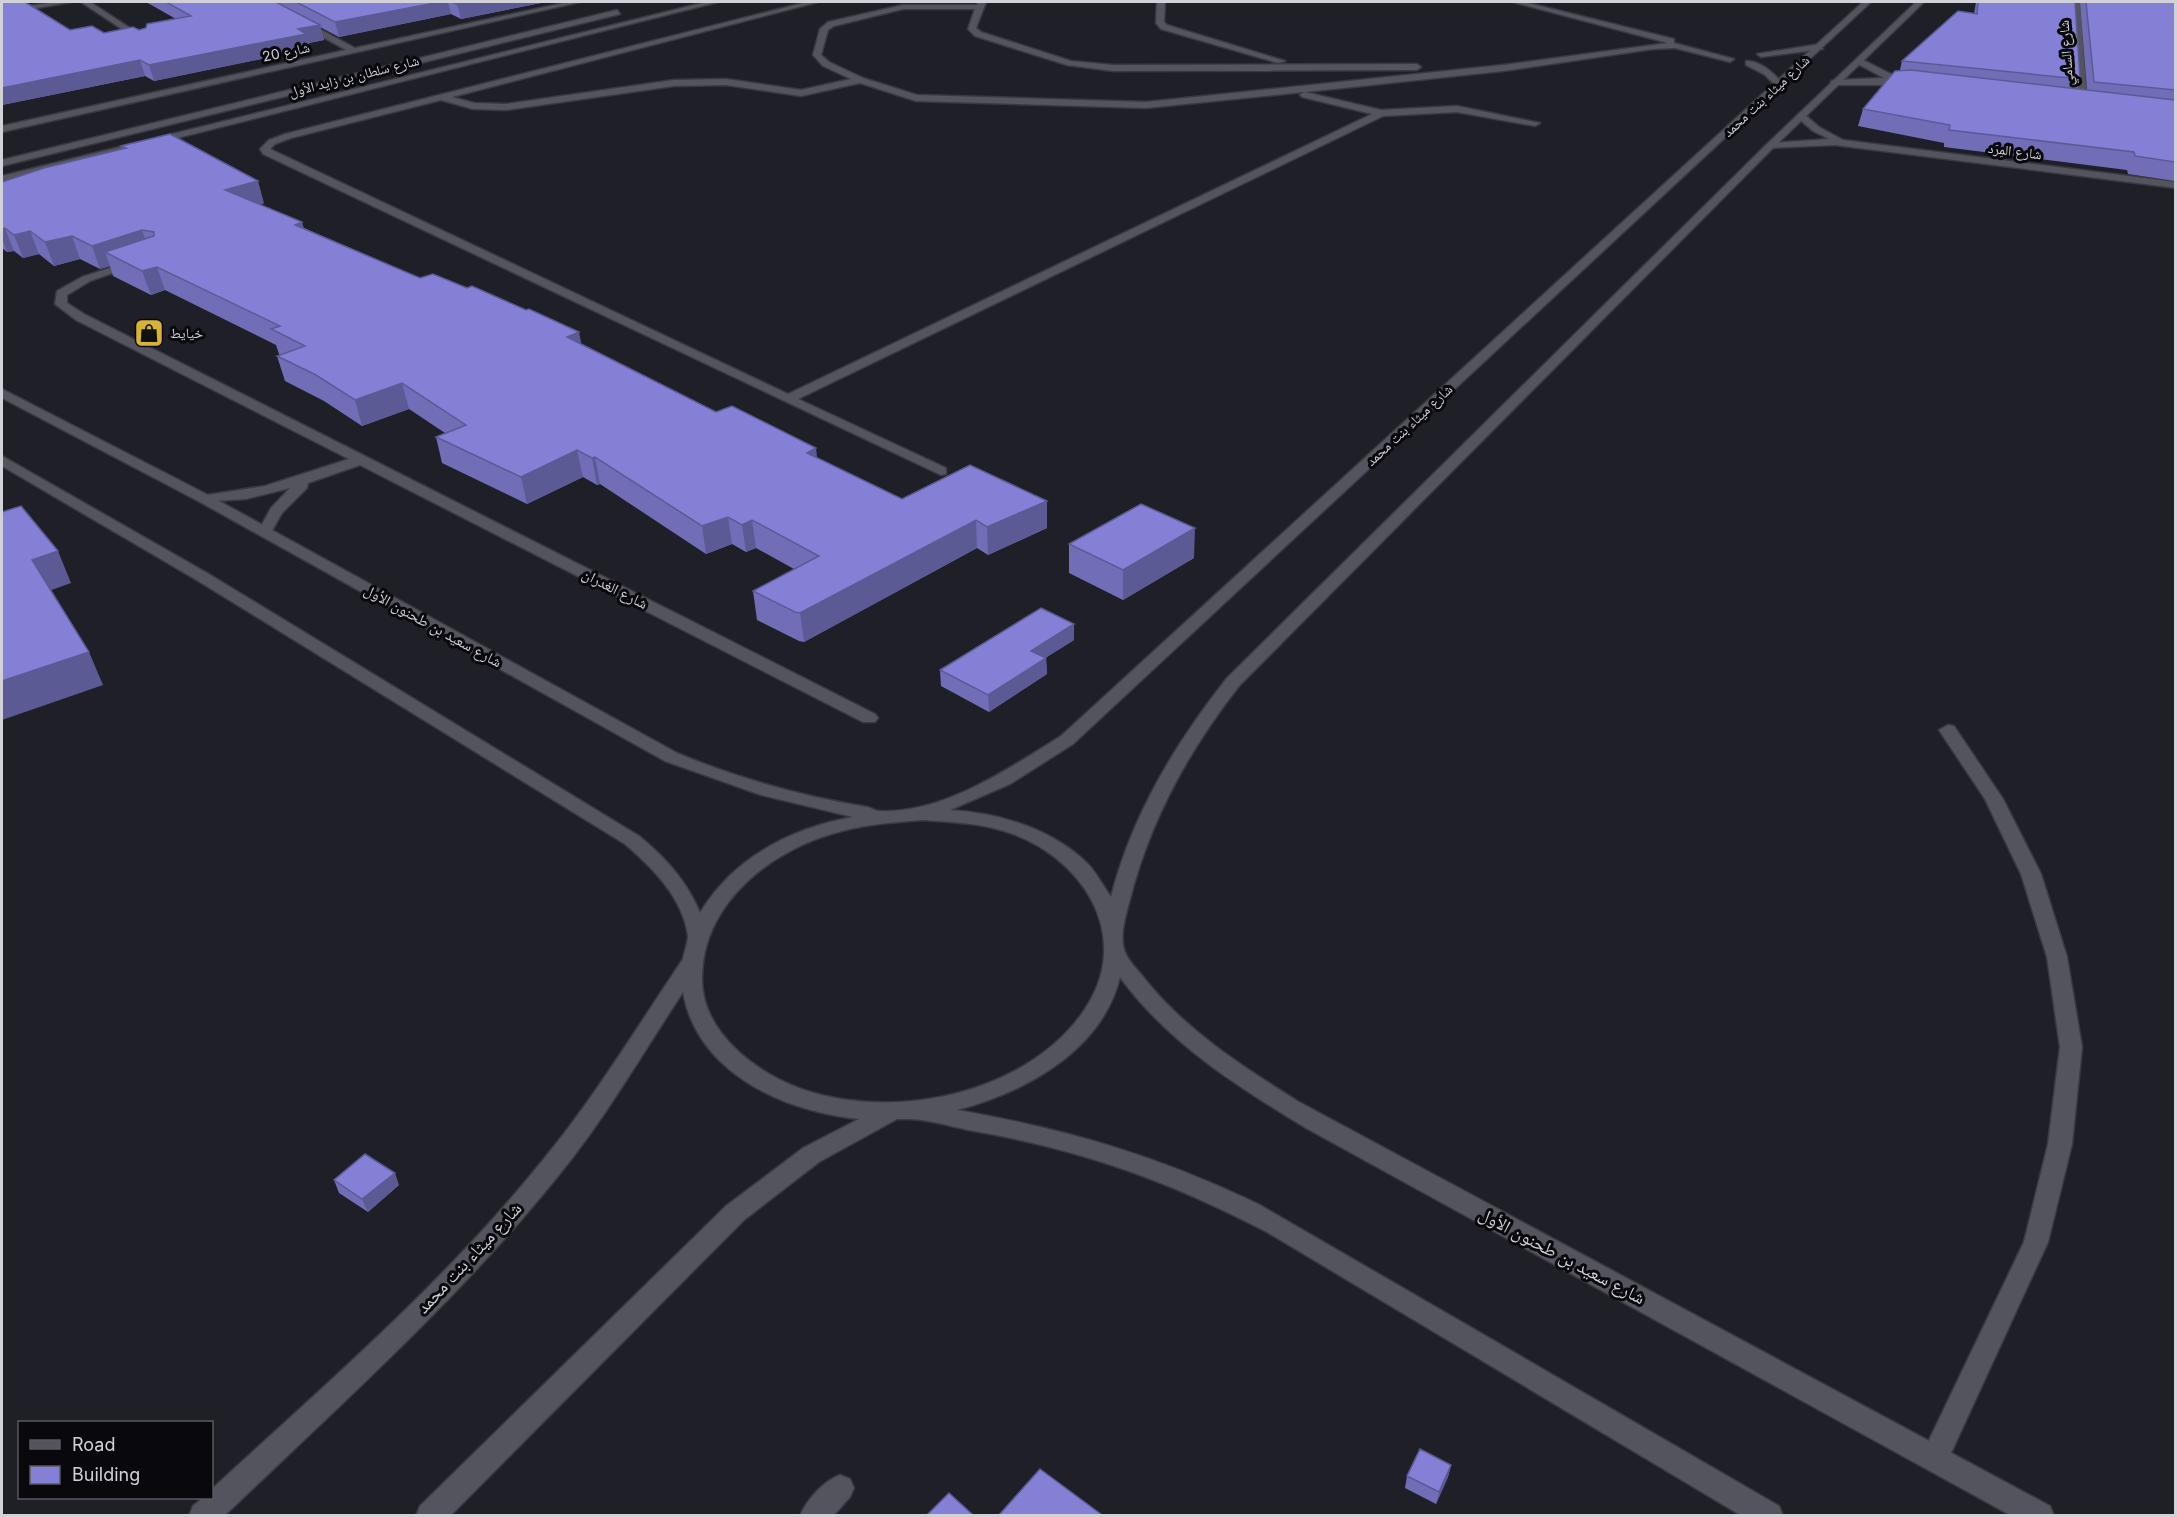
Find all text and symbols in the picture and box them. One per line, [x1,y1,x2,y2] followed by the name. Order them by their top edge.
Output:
[2055,19,2080,86] street label: شارع السامي
[261,38,312,67] street label: شارع 20
[287,51,421,102] street label: شارع سلطان بن زايد الأول
[1719,51,1814,142] street label: شارع ميثاء بنت محمد
[1987,139,2043,164] street label: شارع المِرَد
[133,317,165,349] shop icon: خيايط
[170,324,203,341] place label: خيايط
[1362,380,1457,471] street label: شارع ميثاء بنت محمد
[579,564,651,614] street label: شارع الغدران
[361,580,505,672] street label: شارع سعيد بن طحنون الأول
[412,1198,526,1318] street label: شارع ميثاء بنت محمد
[1475,1203,1649,1309] street label: شارع سعيد بن طحنون الأول
[18,1421,213,1499] legend
[72,1434,115,1455] text: Road
[72,1464,140,1485] text: Building

